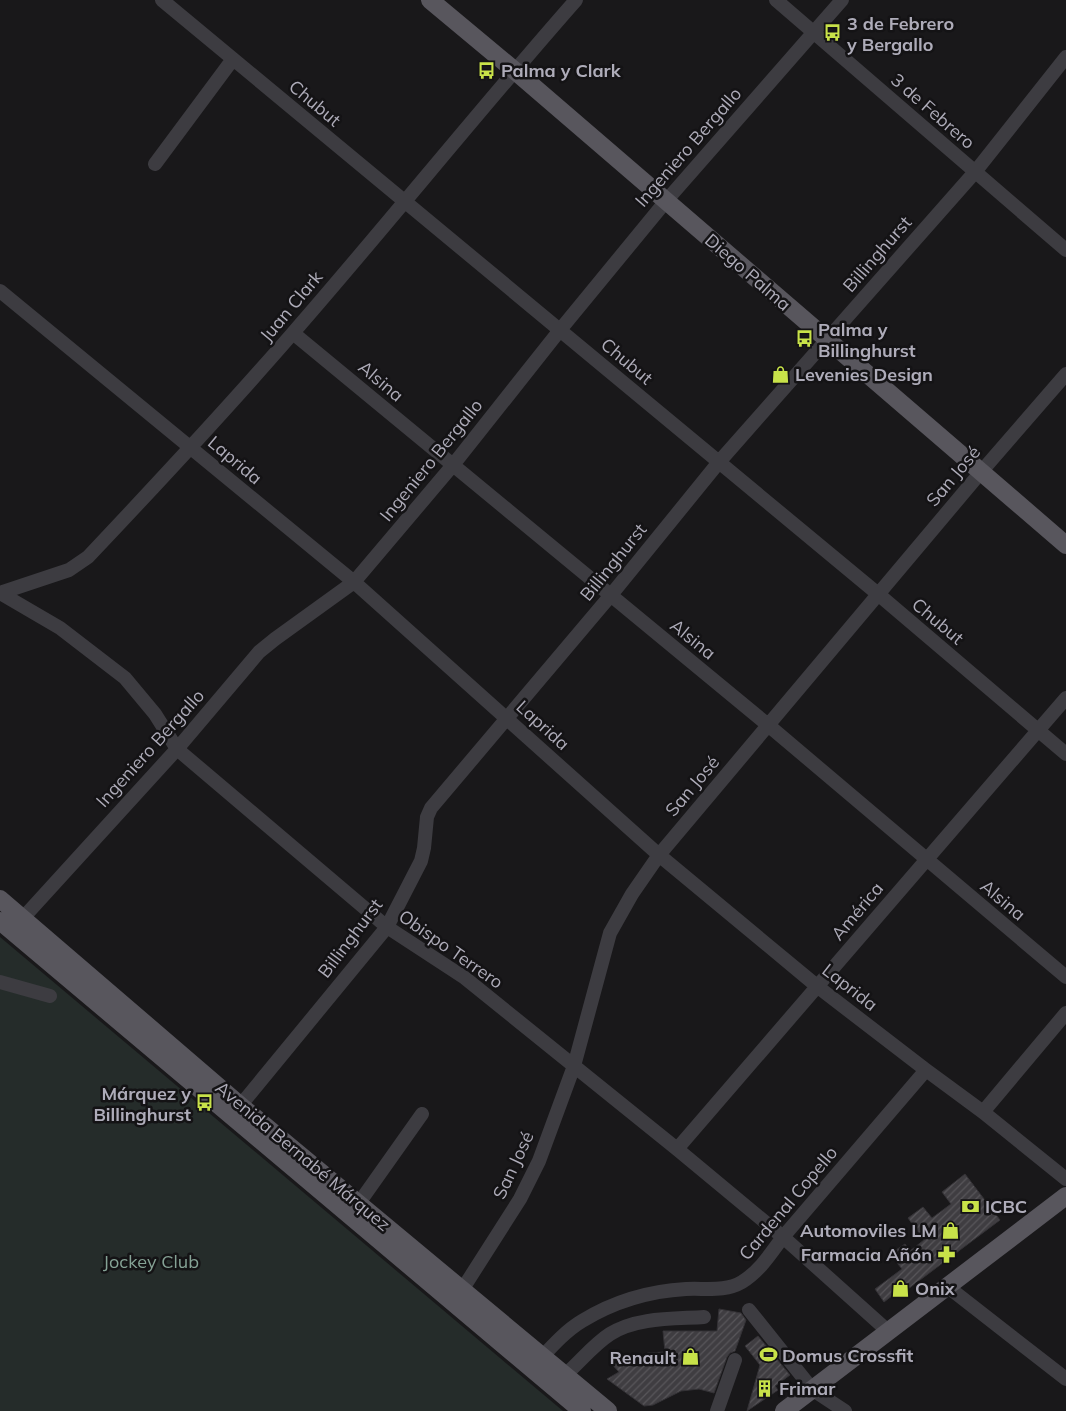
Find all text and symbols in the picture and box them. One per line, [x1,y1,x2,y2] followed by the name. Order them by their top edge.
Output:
[846,12,954,56] place label: 3 de Febrero y Bergallo
[823,23,843,43] bus stop icon: 3 de Febrero y Bergallo
[501,59,622,82] place label: Palma y Clark
[477,60,497,80] bus stop icon: Palma y Clark
[886,68,980,154] street label: 3 de Febrero
[284,75,346,131] street label: Chubut
[630,83,746,211] street label: Ingeniero Bergallo
[838,211,916,297] street label: Billinghurst
[700,228,796,316] street label: Diego Palma
[255,265,328,346] street label: Juan Clark
[818,318,916,362] place label: Palma y Billinghurst
[794,329,814,349] bus stop icon: Palma y Billinghurst
[596,333,658,389] street label: Chubut
[354,355,408,407] street label: Alsina
[795,363,933,386] place label: Levenies Design
[771,364,791,384] shop icon: Levenies Design
[375,394,487,526] street label: Ingeniero Bergallo
[203,431,267,489] street label: Laprida
[921,441,985,511] street label: San José
[575,519,651,605] street label: Billinghurst
[907,593,969,649] street label: Chubut
[666,614,720,664] street label: Alsina
[91,684,209,812] street label: Ingeniero Bergallo
[512,695,574,755] street label: Laprida
[660,751,724,821] street label: San José
[976,874,1030,926] street label: Alsina
[826,877,888,945] street label: América
[313,894,387,982] street label: Billinghurst
[394,904,508,994] street label: Obispo Terrero
[818,958,882,1016] street label: Laprida
[211,1076,395,1236] street label: Avenida Bernabé Márquez
[93,1082,191,1126] place label: Márquez y Billinghurst
[195,1093,215,1113] bus stop icon: Márquez y Billinghurst
[487,1127,539,1203] street label: San José
[734,1141,842,1265] street label: Cardenal Copello
[985,1195,1027,1218] place label: ICBC
[961,1196,981,1216] bank icon: ICBC
[800,1219,937,1242] place label: Automoviles LM
[941,1220,961,1240] shop icon: Automoviles LM
[801,1243,932,1266] place label: Farmacia Añón
[936,1244,956,1264] pharmacy icon: Farmacia Añón
[103,1250,199,1273] park label: Jockey Club
[915,1277,956,1300] place label: Onix
[891,1278,911,1298] shop icon: Onix
[782,1344,913,1367] place label: Domus Crossfit
[758,1345,778,1365] sports icon: Domus Crossfit
[609,1346,676,1369] place label: Renault
[680,1347,700,1367] shop icon: Renault
[779,1377,836,1400] place label: Frimar
[755,1378,775,1398] building icon: Frimar

